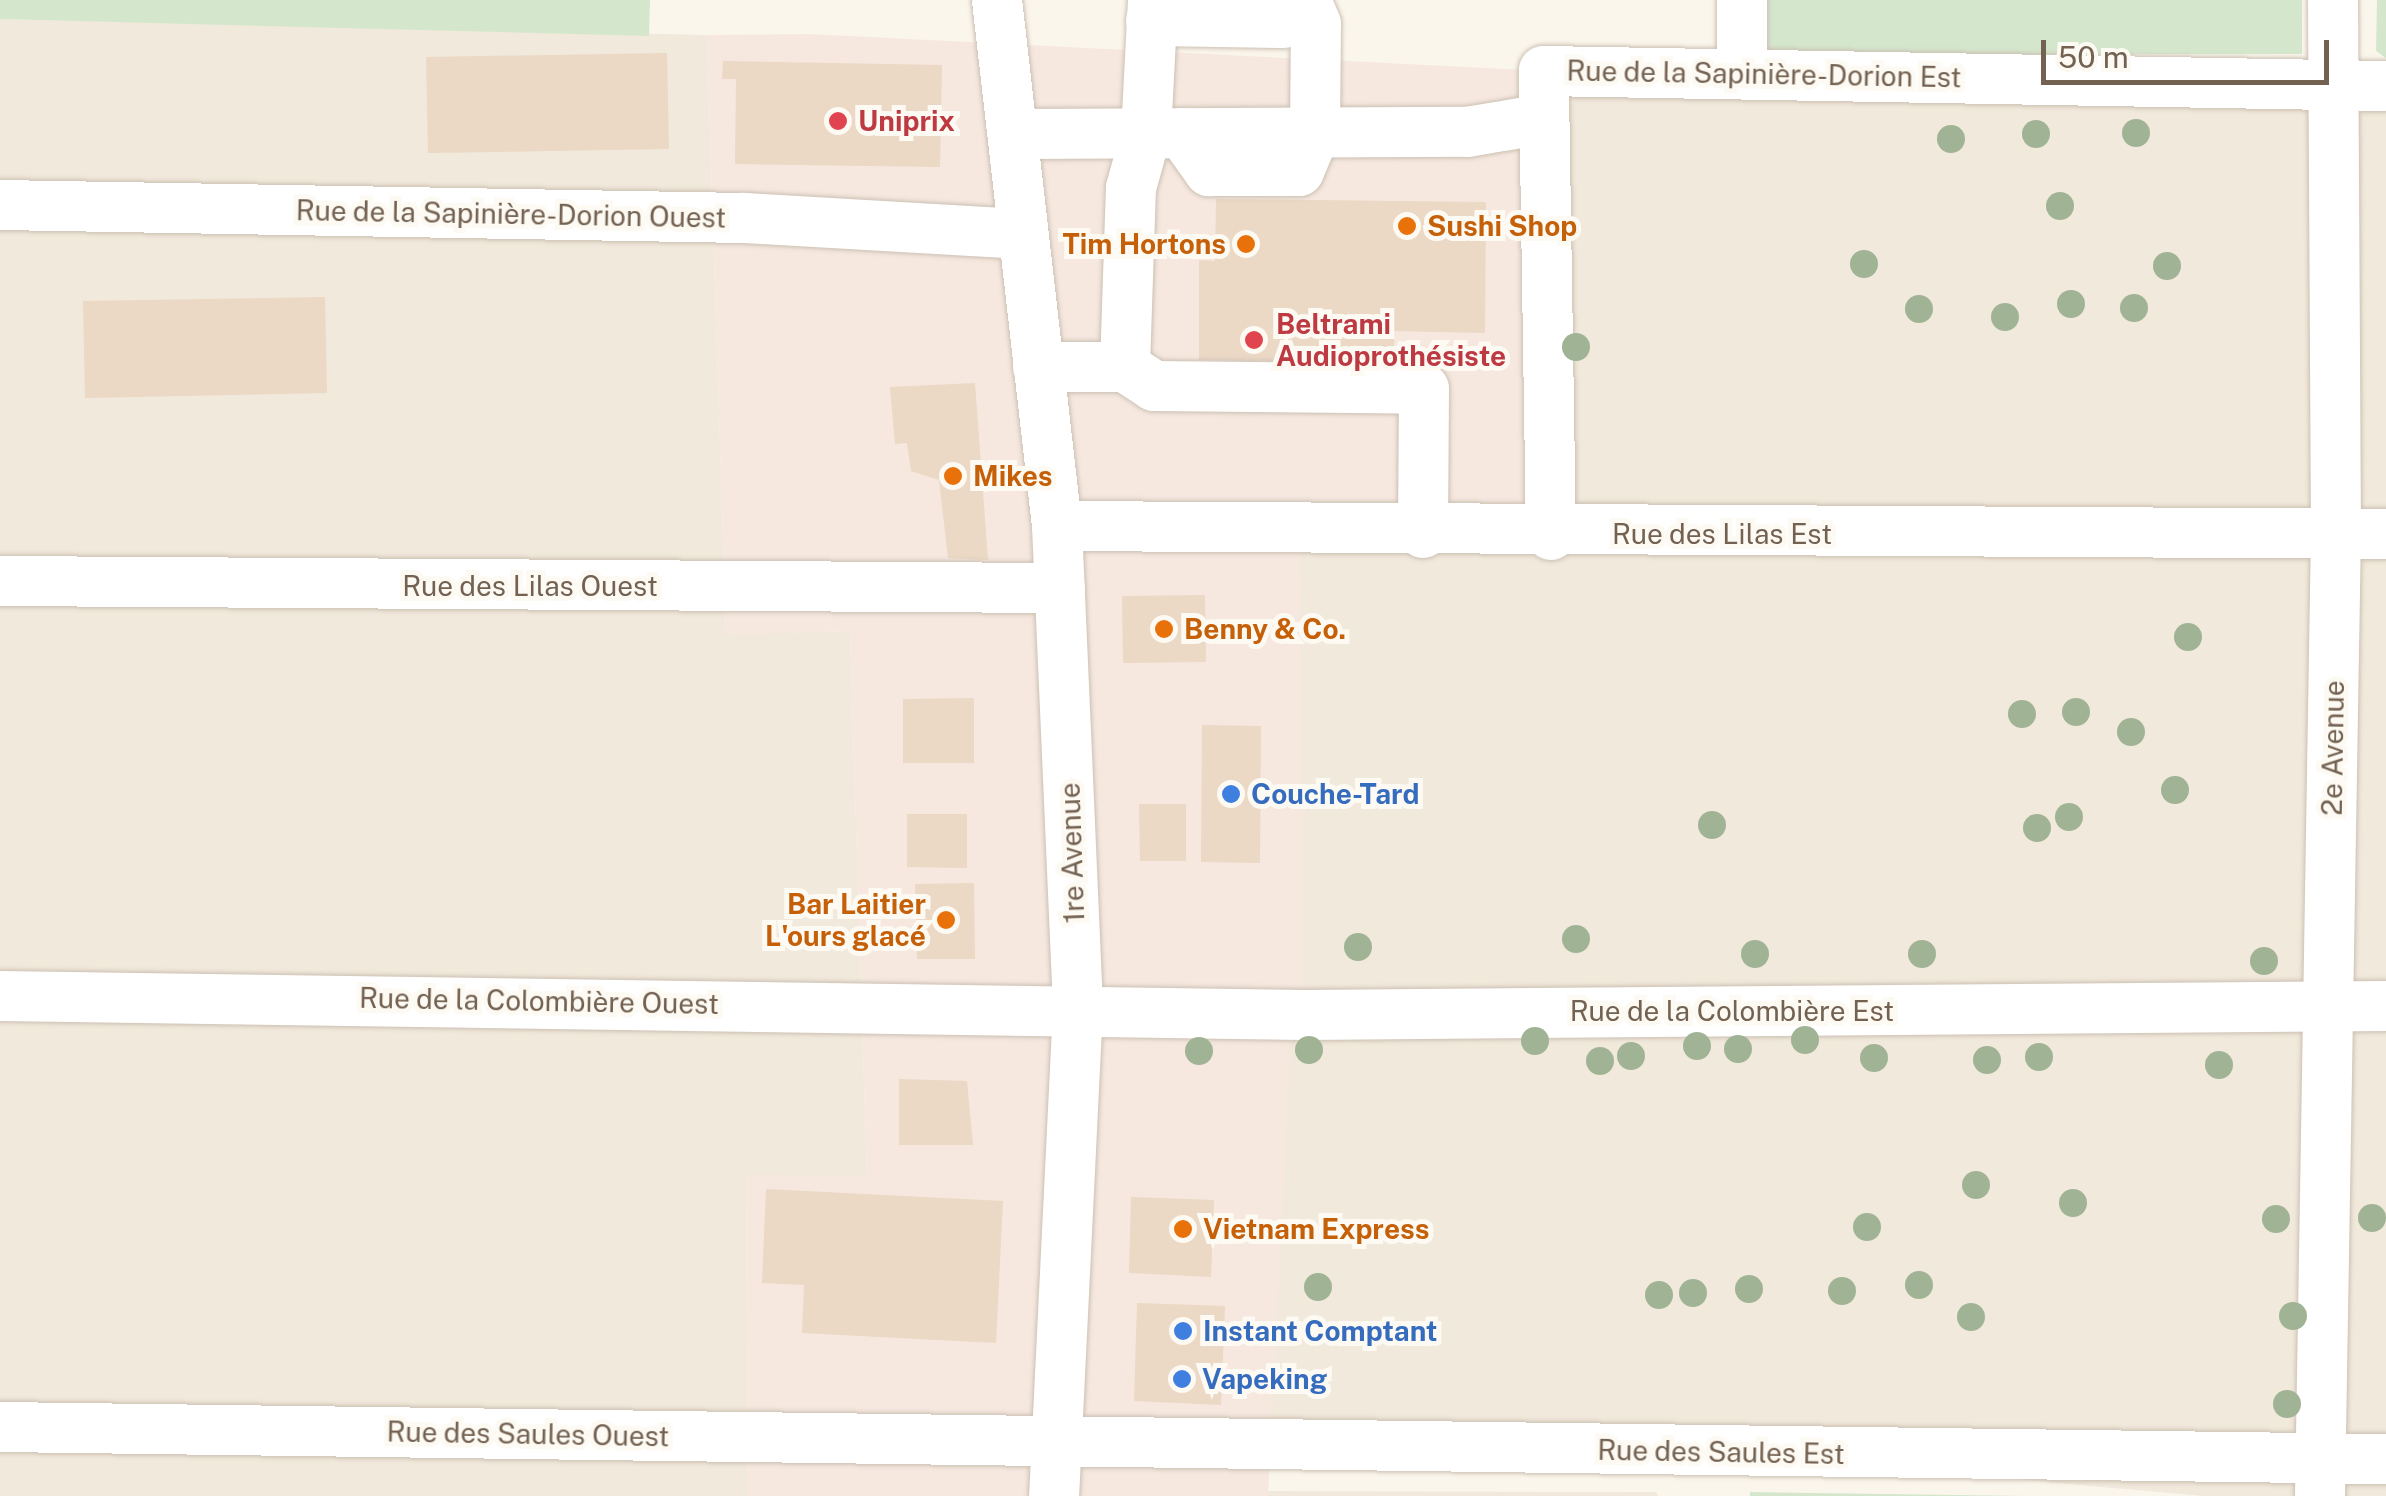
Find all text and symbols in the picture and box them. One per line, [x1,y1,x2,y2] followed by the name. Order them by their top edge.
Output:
[2046,20,2334,82] scale bar
[2058,39,2129,75] text: 50 m
[1566,54,1962,94] street label: Rue de la Sapinière-Dorion Est
[858,104,955,138] place label: Uniprix
[827,110,849,132] marker: Uniprix
[295,193,727,235] street label: Rue de la Sapinière-Dorion Ouest
[1427,209,1577,243] place label: Sushi Shop
[1396,215,1418,237] marker: Sushi Shop
[1063,227,1226,261] place label: Tim Hortons
[1235,233,1257,255] marker: Tim Hortons
[1276,307,1506,373] place label: Beltrami Audioprothésiste
[1241,327,1267,353] marker: Beltrami Audioprothésiste
[973,459,1053,493] place label: Mikes
[942,465,964,487] marker: Mikes
[1612,517,1832,551] street label: Rue des Lilas Est
[402,569,658,603] street label: Rue des Lilas Ouest
[1184,612,1346,646] place label: Benny & Co.
[1153,618,1175,640] marker: Benny & Co.
[2315,680,2351,816] street label: 2e Avenue
[1251,777,1420,811] place label: Couche-Tard
[1053,782,1091,924] street label: 1re Avenue
[1220,783,1242,805] marker: Couche-Tard
[765,887,926,953] place label: Bar Laitier L'ours glacé
[935,909,957,931] marker: Bar Laitier L'ours glacé
[358,981,720,1021] street label: Rue de la Colombière Ouest
[1569,994,1895,1028] street label: Rue de la Colombière Est
[1203,1212,1429,1246] place label: Vietnam Express
[1172,1218,1194,1240] marker: Vietnam Express
[1203,1314,1437,1348] place label: Instant Comptant
[1172,1320,1194,1342] marker: Instant Comptant
[1202,1362,1327,1396] place label: Vapeking
[1171,1368,1193,1390] marker: Vapeking
[386,1415,670,1453] street label: Rue des Saules Ouest
[1597,1433,1845,1471] street label: Rue des Saules Est

